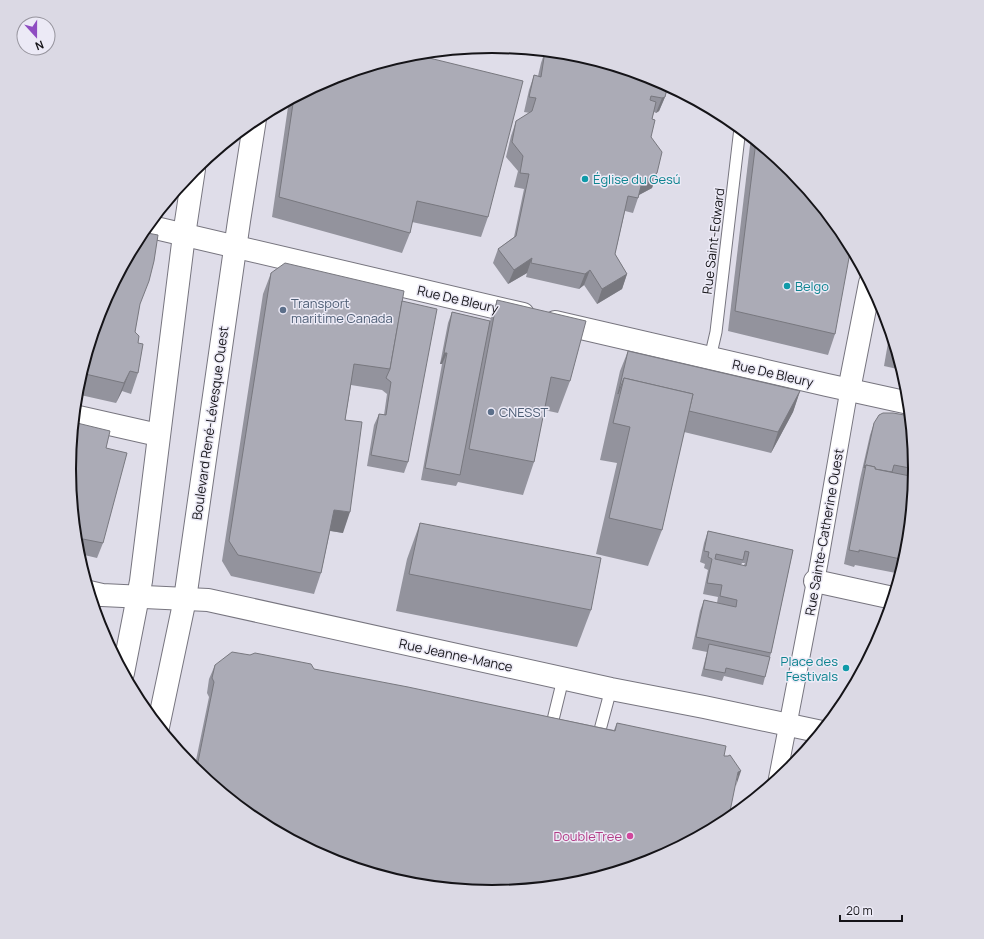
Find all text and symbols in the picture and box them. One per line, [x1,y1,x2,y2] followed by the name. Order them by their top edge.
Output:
[16,16,56,56] north arrow
[33,37,46,54] text: N
[593,170,681,188] place label: Église du Gesú
[580,174,590,184] marker: Église du Gesú
[698,187,728,295] street label: Rue Saint-Edward
[795,277,829,295] place label: Belgo
[416,281,501,317] street label: Rue De Bleury
[782,281,792,291] marker: Belgo
[291,294,393,327] place label: Transport maritime Canada
[278,305,288,315] marker: Transport maritime Canada
[187,325,233,521] street label: Boulevard René-Lévesque Ouest
[731,355,816,391] street label: Rue De Bleury
[499,403,548,421] place label: CNESST
[486,407,496,417] marker: CNESST
[800,447,848,617] street label: Rue Sainte-Catherine Ouest
[398,634,515,676] street label: Rue Jeanne-Mance
[781,652,838,685] place label: Place des Festivals
[841,663,851,673] marker: Place des Festivals
[553,827,622,845] place label: DoubleTree
[625,831,635,841] marker: DoubleTree
[840,897,902,923] scale bar
[846,902,873,919] text: 20 m

